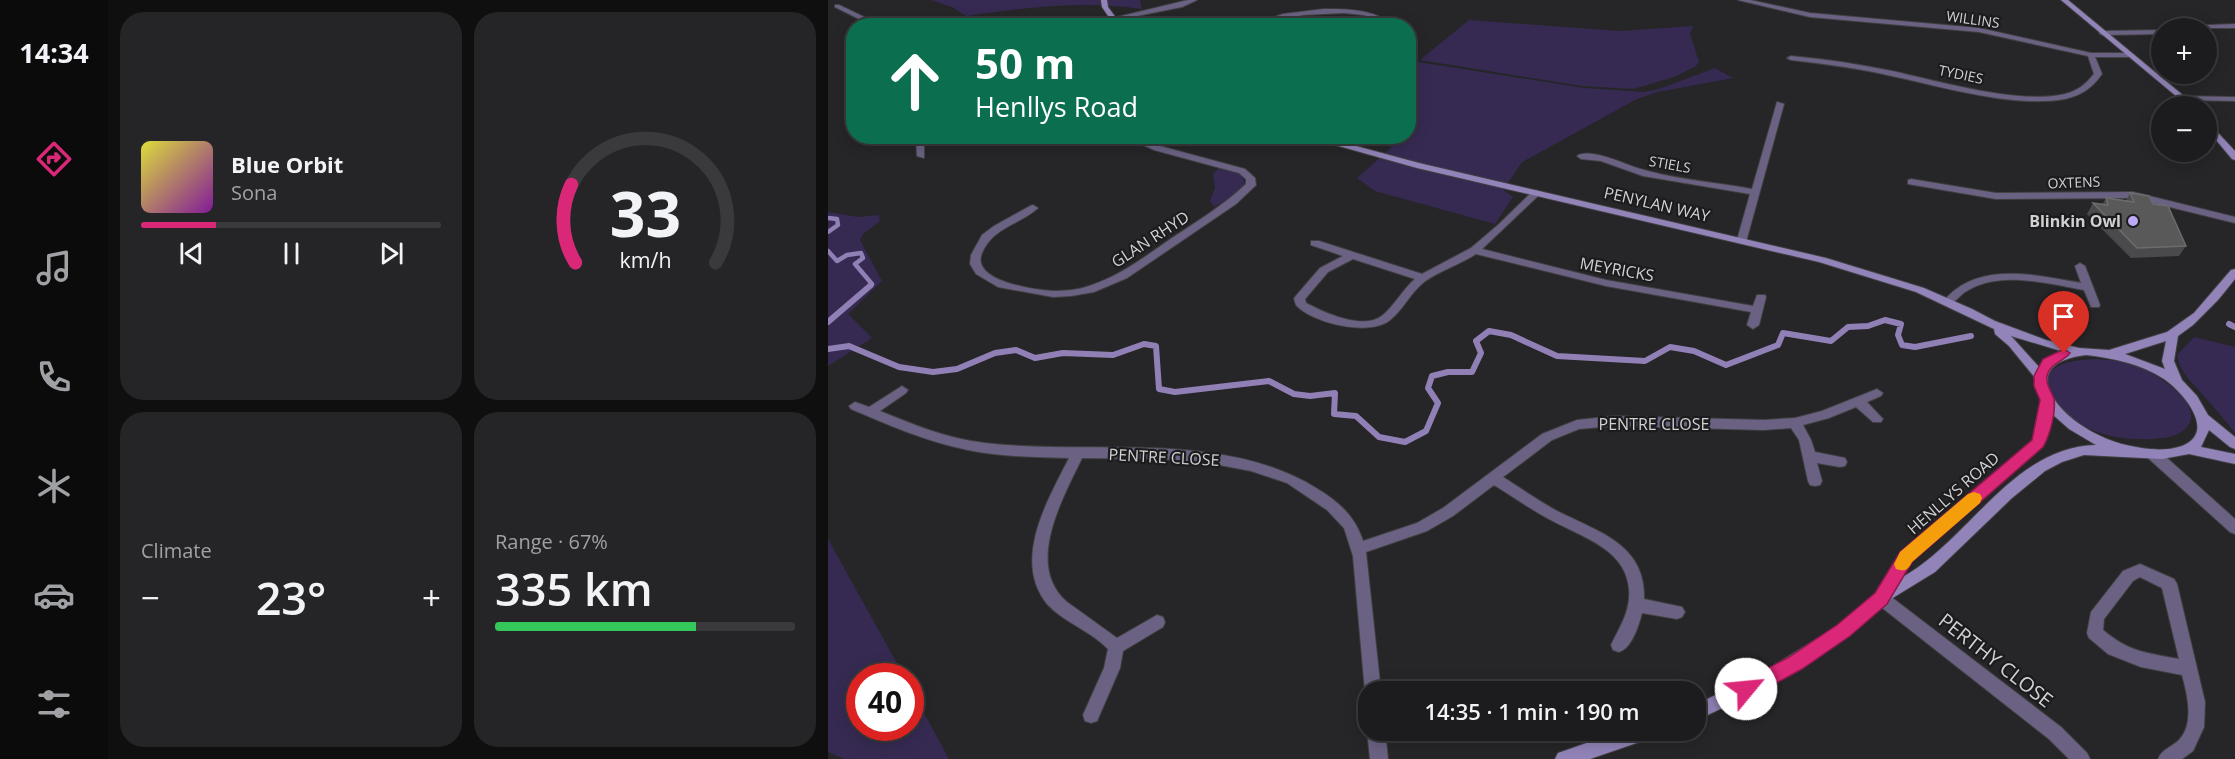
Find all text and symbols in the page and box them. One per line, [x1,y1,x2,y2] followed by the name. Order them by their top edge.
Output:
[1945,6,2001,32] street label: WILLINS
[2151,18,2217,162] map controls
[2151,18,2217,84] button: +
[19,34,89,71] text: 14:34
[975,34,1075,91] text: 50 m
[876,42,954,120] icon: ahead
[1937,60,1985,88] street label: TYDIES
[975,88,1138,125] text: Henllys Road
[2151,96,2217,162] button: −
[33,138,75,180] icon: directions
[231,149,343,179] text: Blue Orbit
[1648,151,1692,177] street label: STIELS
[609,170,681,255] text: 33
[2047,172,2101,192] street label: OXTENS
[231,179,277,206] text: Sona
[1602,181,1712,227] street label: PENYLAN WAY
[1107,206,1193,272] street label: GLAN RHYD
[2029,210,2121,232] place label: Blinkin Owl
[2126,214,2140,228] marker: Blinkin Owl
[175,237,208,270] icon: previous
[275,237,308,270] icon: pause
[375,237,408,270] icon: next
[619,245,671,274] text: km/h
[33,247,75,289] icon: music
[1578,252,1656,286] street label: MEYRICKS
[2038,291,2089,353] pin
[2047,300,2080,333] icon: arrive
[33,356,75,398] icon: phone
[1599,413,1709,435] street label: PENTRE CLOSE
[1108,443,1220,471] street label: PENTRE CLOSE
[1902,447,2004,539] street label: HENLLYS ROAD
[33,465,75,507] icon: climate
[495,528,608,555] text: Range · 67%
[141,537,212,564] text: Climate
[495,558,653,619] text: 335 km
[256,567,326,628] text: 23°
[33,574,75,616] icon: car
[141,575,160,620] text: −
[422,575,441,620] text: +
[1933,607,2059,713] street label: PERTHY CLOSE
[1714,657,1778,721] position arrow
[846,663,924,741] speed limit sign: 40
[33,683,75,725] icon: filters
[1424,696,1640,726] text: 14:35 · 1 min · 190 m

